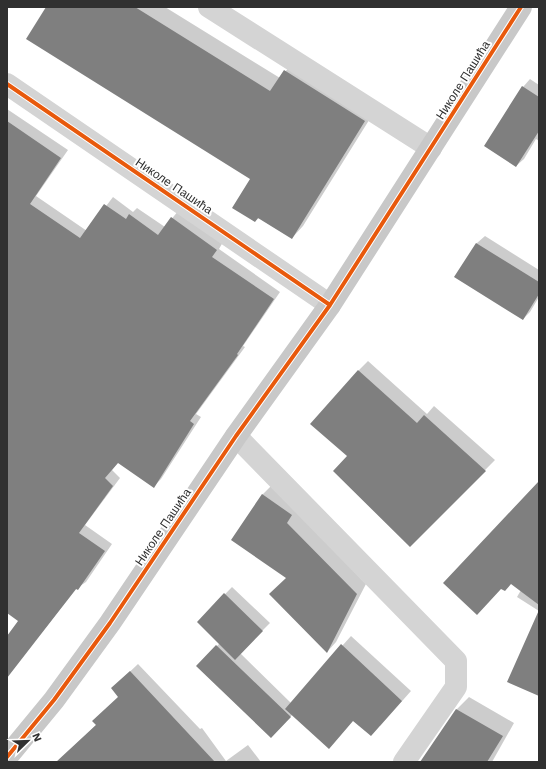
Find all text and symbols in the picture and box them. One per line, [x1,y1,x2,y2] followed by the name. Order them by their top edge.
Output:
[433,38,493,122] street label: Николе Пашића
[133,155,215,217] street label: Николе Пашића
[132,486,194,568] street label: Николе Пашића
[8,721,48,761] north arrow
[29,731,44,744] text: N

